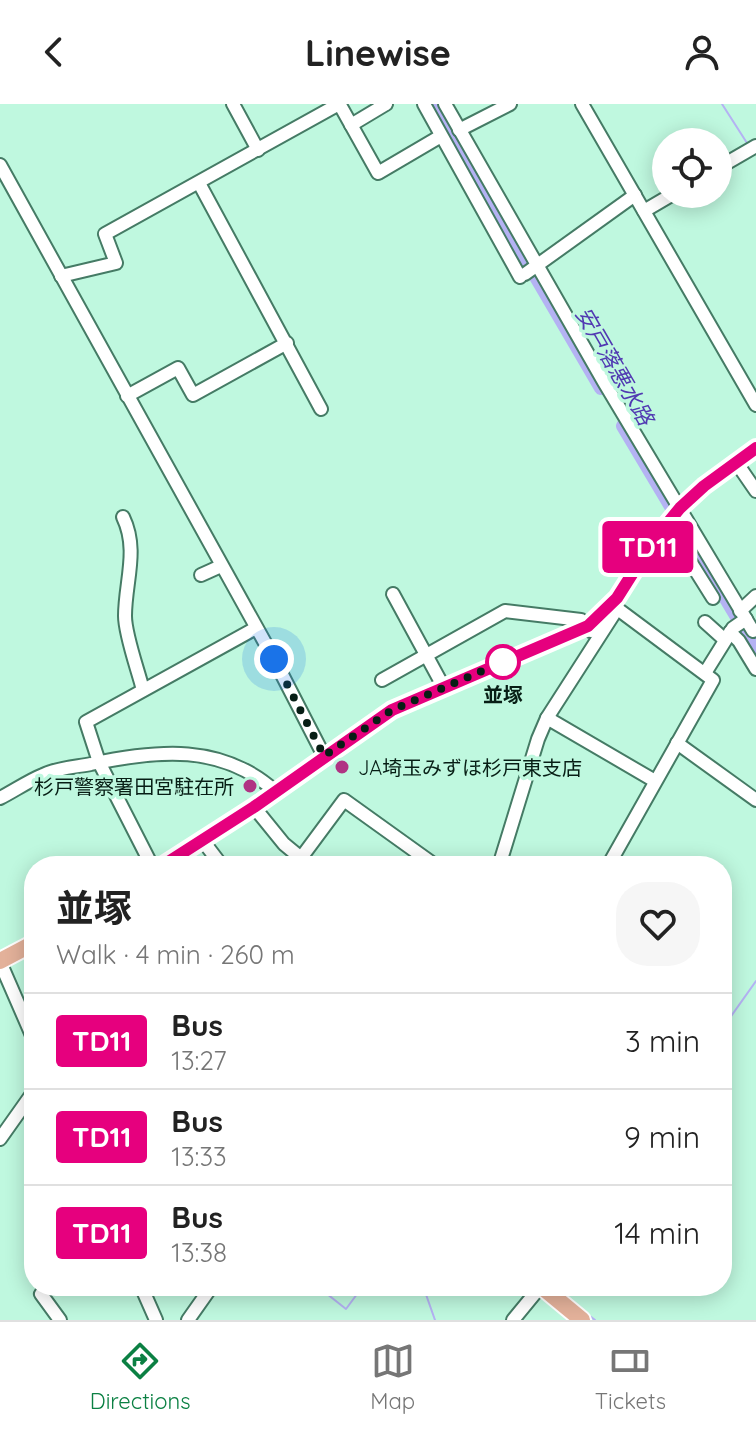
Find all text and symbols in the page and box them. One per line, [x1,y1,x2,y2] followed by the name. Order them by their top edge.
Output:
[32,30,76,74] icon: back
[305,30,451,75] text: Linewise
[680,30,724,74] icon: person
[652,128,732,208] map controls
[652,128,732,208] button: locate
[570,302,661,432] water label: 安戸落悪水路
[592,521,704,573] line badge: TD11
[618,529,678,564] text: TD11
[254,639,294,679] your location
[486,645,520,679] marker: 並塚
[483,682,523,707] place label: 並塚
[358,755,582,780] place label: JA埼玉みずほ杉戸東支店
[333,758,351,776] marker: JA埼玉みずほ杉戸東支店
[34,774,234,799] place label: 杉戸警察署田宮駐在所
[241,777,259,795] marker: 杉戸警察署田宮駐在所
[616,882,700,966] button: heart
[56,884,132,932] text: 並塚
[56,938,295,971] text: Walk · 4 min · 260 m
[171,1006,223,1044] text: Bus
[625,1022,700,1060] text: 3 min
[72,1023,131,1058] text: TD11
[171,1044,227,1077] text: 13:27
[171,1102,223,1140] text: Bus
[624,1118,700,1156] text: 9 min
[72,1119,131,1154] text: TD11
[171,1140,227,1173] text: 13:33
[171,1198,223,1236] text: Bus
[614,1214,700,1252] text: 14 min
[72,1215,131,1250] text: TD11
[171,1236,227,1269] text: 13:38
[90,1339,191,1415] tab: Directions
[370,1339,415,1415] tab: Map
[595,1339,666,1415] tab: Tickets

